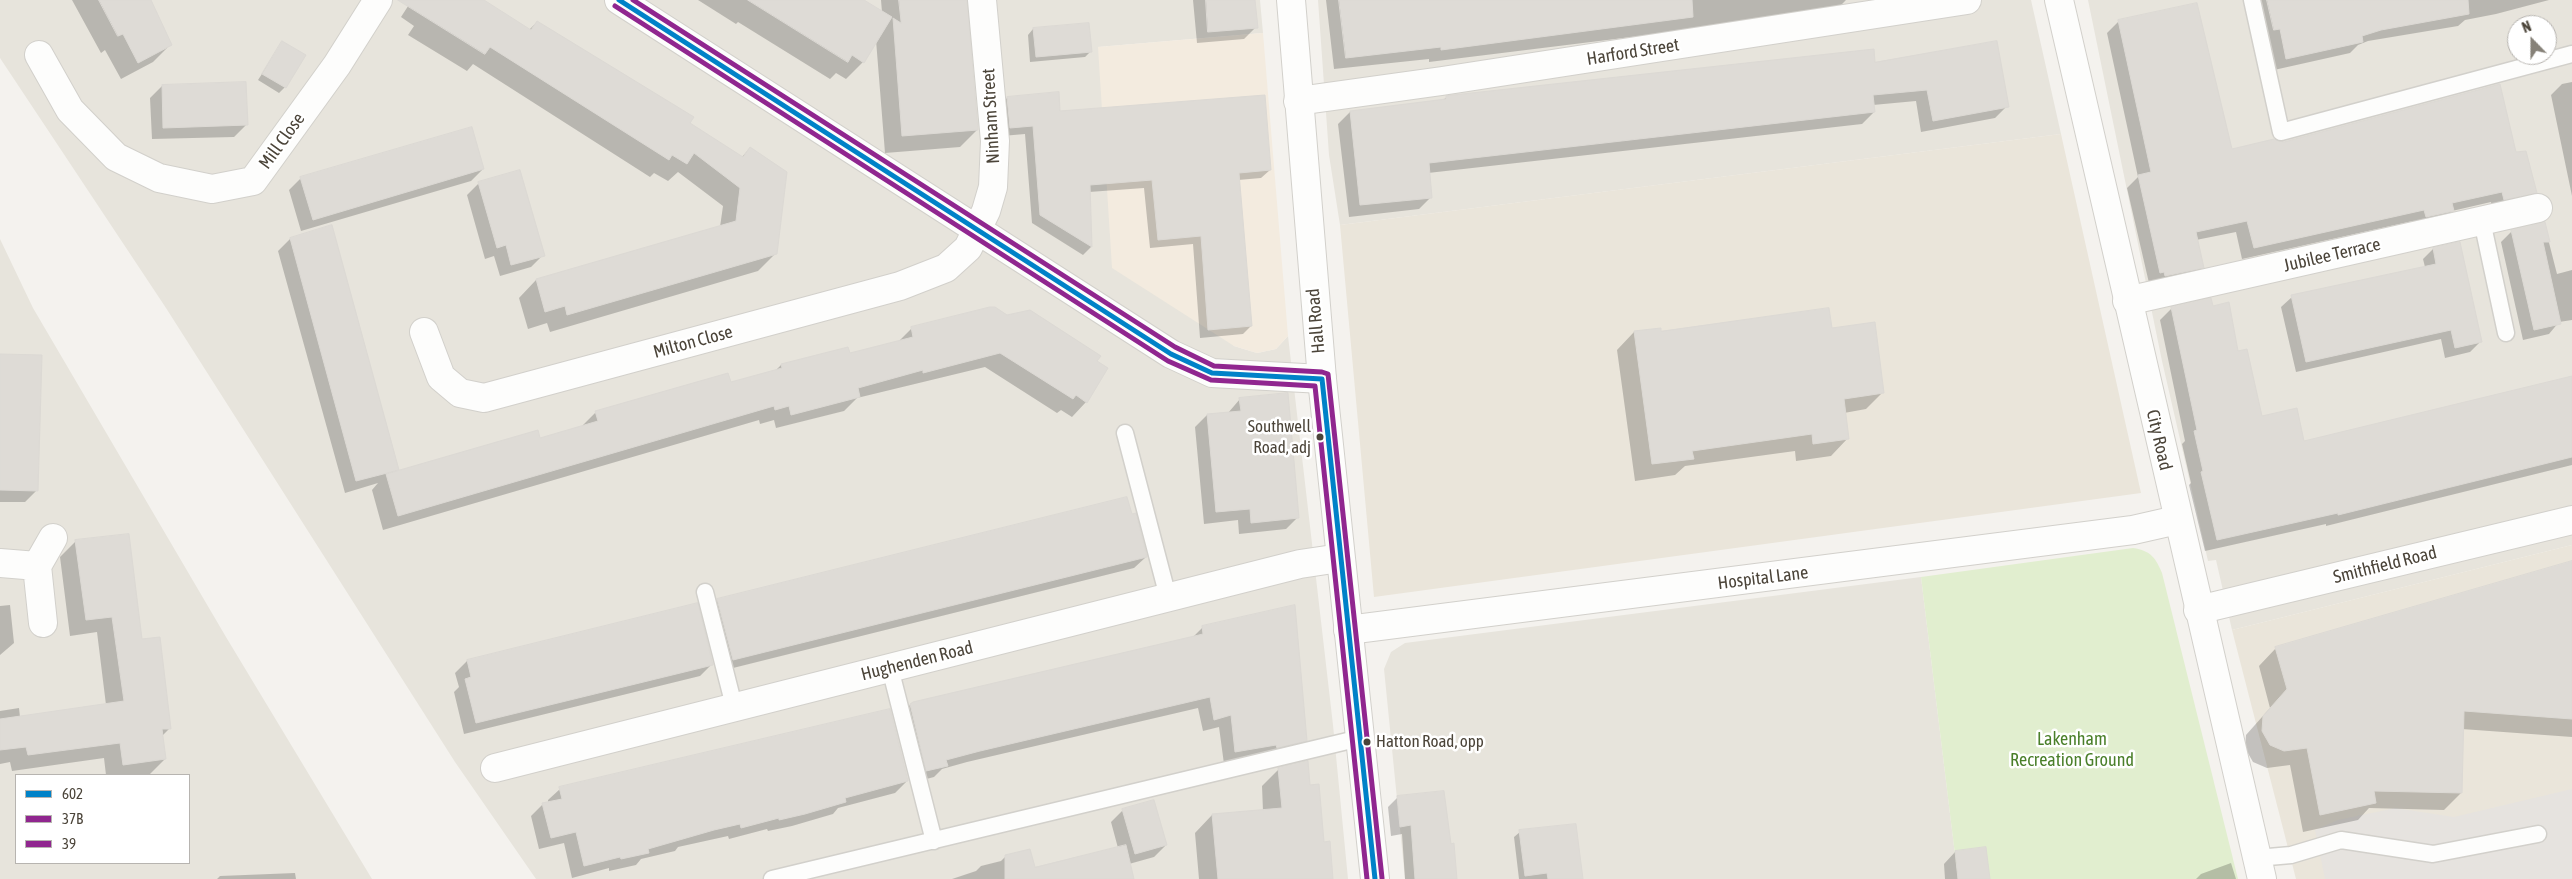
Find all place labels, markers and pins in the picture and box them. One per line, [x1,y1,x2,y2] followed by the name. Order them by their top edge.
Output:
[1248,417,1311,457] place label: Southwell Road, adj
[1315,432,1325,442] marker: Southwell Road, adj
[1376,732,1484,752] place label: Hatton Road, opp
[1362,737,1372,747] marker: Hatton Road, opp

